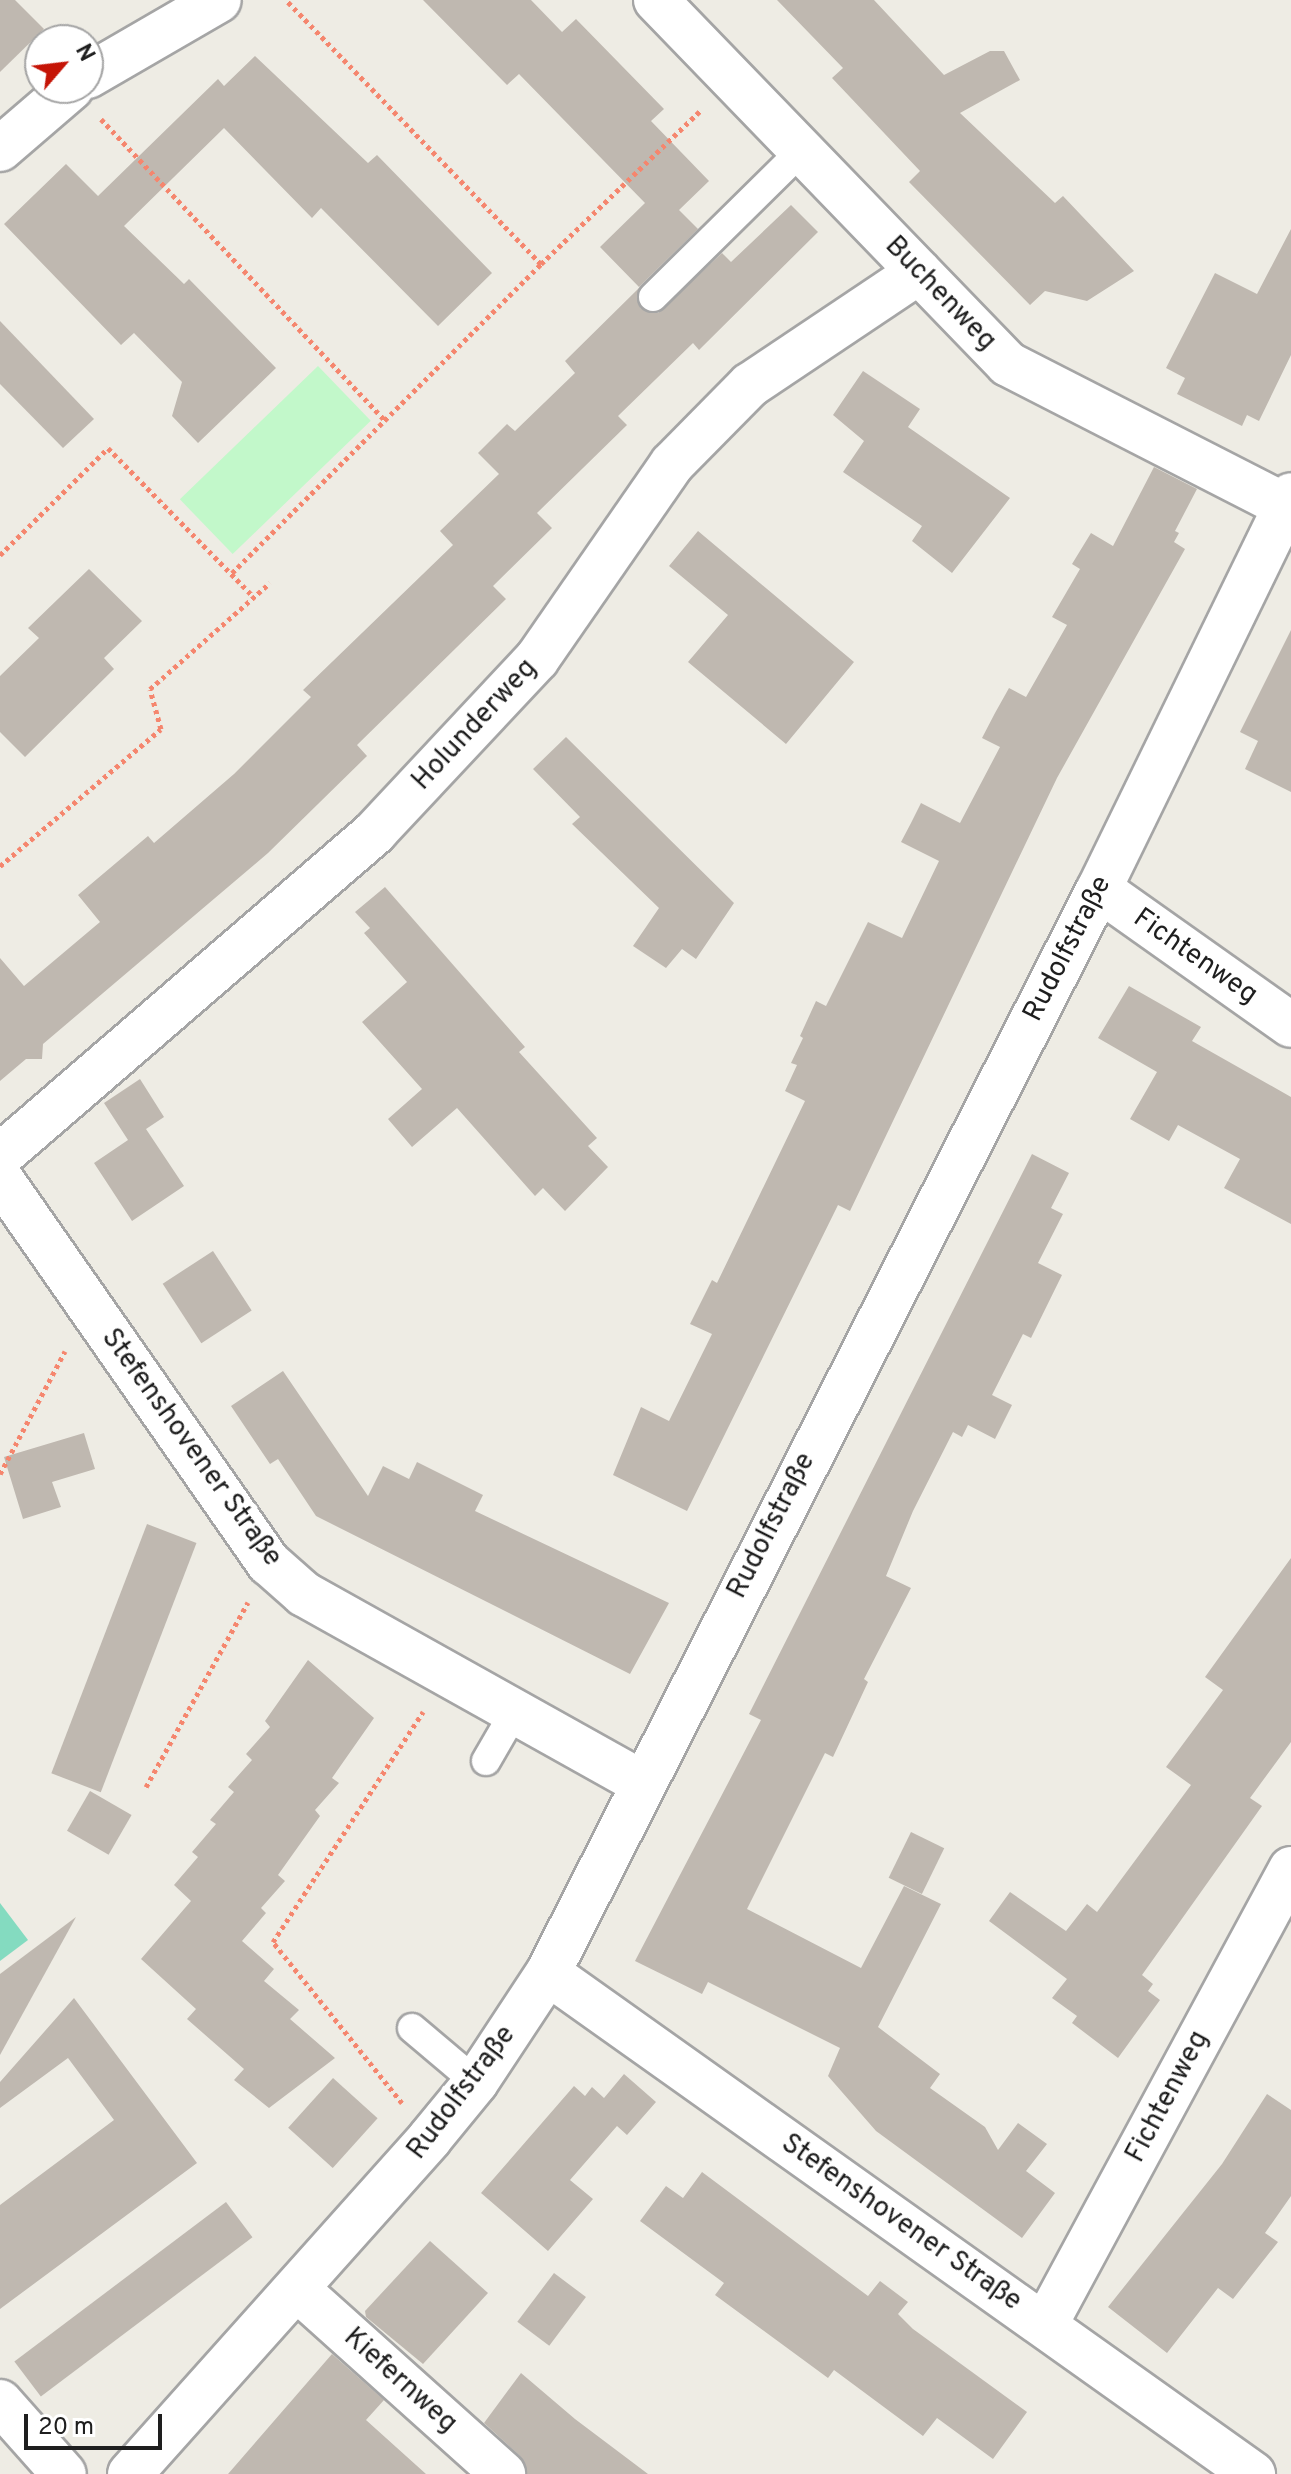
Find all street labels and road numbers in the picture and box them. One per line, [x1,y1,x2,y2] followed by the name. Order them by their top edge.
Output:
[877,230,1003,358] street label: Buchenweg
[405,652,545,798] street label: Holunderweg
[1017,871,1119,1027] street label: Rudolfstraße
[1126,902,1264,1012] street label: Fichtenweg
[93,1322,289,1574] street label: Stefenshovener Straße
[721,1448,823,1604] street label: Rudolfstraße
[401,2019,523,2167] street label: Rudolfstraße
[1119,2025,1217,2169] street label: Fichtenweg
[774,2127,1028,2319] street label: Stefenshovener Straße
[336,2321,464,2441] street label: Kiefernweg

